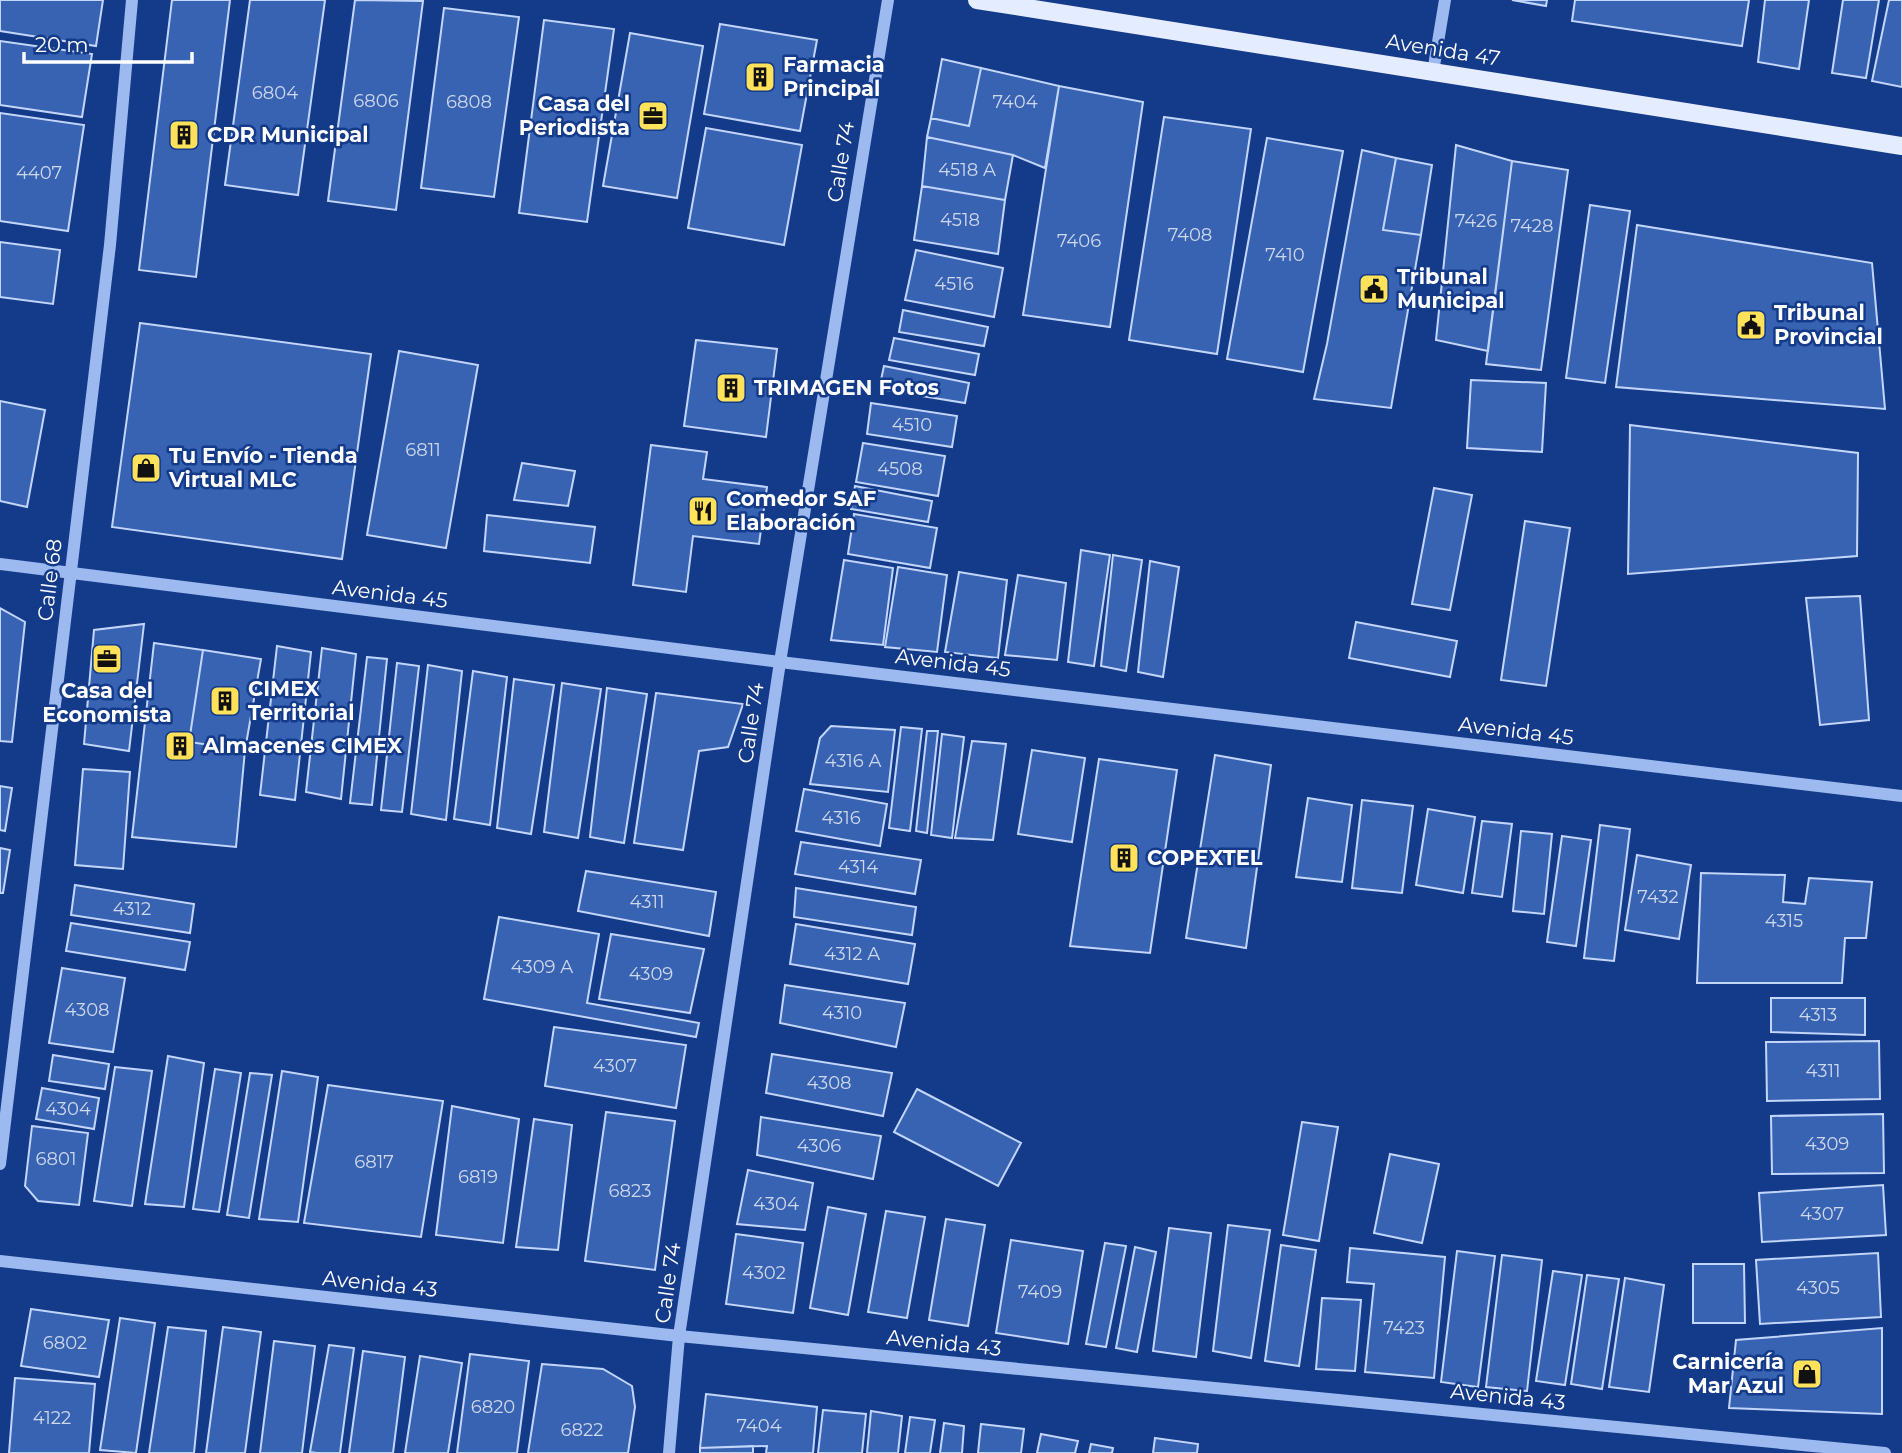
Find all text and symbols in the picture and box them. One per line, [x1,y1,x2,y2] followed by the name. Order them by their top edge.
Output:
[24,21,192,65] scale bar
[1384,28,1502,71] street label: Avenida 47
[35,32,89,57] text: 20 m
[783,52,885,101] place label: Farmacia Principal
[743,60,777,94] building icon: Farmacia Principal
[252,82,298,104] house number: 6804
[353,90,399,112] house number: 6806
[446,91,492,113] house number: 6808
[519,91,630,140] place label: Casa del Periodista
[992,91,1038,113] house number: 7404
[636,99,670,133] office icon: Casa del Periodista
[167,118,201,152] building icon: CDR Municipal
[822,120,859,204] street label: Calle 74
[207,122,368,147] place label: CDR Municipal
[938,159,996,181] house number: 4518 A
[16,162,62,184] house number: 4407
[940,209,980,231] house number: 4518
[1455,210,1497,232] house number: 7426
[1511,215,1554,237] house number: 7428
[1168,224,1212,246] house number: 7408
[1057,230,1101,252] house number: 7406
[1265,244,1305,266] house number: 7410
[1397,264,1505,313] place label: Tribunal Municipal
[1357,272,1391,306] public building icon: Tribunal Municipal
[934,273,974,295] house number: 4516
[1774,300,1883,349] place label: Tribunal Provincial
[1734,308,1768,342] public building icon: Tribunal Provincial
[714,371,748,405] building icon: TRIMAGEN Fotos
[754,375,939,400] place label: TRIMAGEN Fotos
[892,414,932,436] house number: 4510
[405,439,441,461] house number: 6811
[168,443,358,492] place label: Tu Envío - Tienda Virtual MLC
[129,451,163,485] shop icon: Tu Envío - Tienda Virtual MLC
[877,458,923,480] house number: 4508
[726,486,876,535] place label: Comedor SAF Elaboración
[686,494,720,528] restaurant icon: Comedor SAF Elaboración
[32,537,67,623] street label: Calle 68
[331,574,449,613] street label: Avenida 45
[90,642,124,676] office icon: Casa del Economista
[894,643,1012,682] street label: Avenida 45
[248,676,354,725] place label: CIMEX Territorial
[42,678,172,727] place label: Casa del Economista
[732,681,769,765] street label: Calle 74
[208,684,242,718] building icon: CIMEX Territorial
[1457,711,1575,750] street label: Avenida 45
[163,729,197,763] building icon: Almacenes CIMEX
[202,733,402,758] place label: Almacenes CIMEX
[825,750,882,772] house number: 4316 A
[821,807,861,829] house number: 4316
[1107,841,1141,875] building icon: COPEXTEL
[1147,845,1263,870] place label: COPEXTEL
[838,856,878,878] house number: 4314
[1637,886,1679,908] house number: 7432
[630,891,664,913] house number: 4311
[113,898,151,920] house number: 4312
[1765,910,1803,932] house number: 4315
[824,943,880,965] house number: 4312 A
[511,956,573,978] house number: 4309 A
[629,963,673,985] house number: 4309
[64,999,110,1021] house number: 4308
[822,1002,862,1024] house number: 4310
[1799,1004,1837,1026] house number: 4313
[593,1055,637,1077] house number: 4307
[1806,1060,1840,1082] house number: 4311
[806,1072,852,1094] house number: 4308
[45,1098,91,1120] house number: 4304
[1805,1133,1849,1155] house number: 4309
[797,1135,841,1157] house number: 4306
[36,1148,76,1170] house number: 6801
[354,1151,394,1173] house number: 6817
[458,1166,498,1188] house number: 6819
[609,1180,651,1202] house number: 6823
[753,1193,799,1215] house number: 4304
[1800,1203,1844,1225] house number: 4307
[649,1241,686,1325] street label: Calle 74
[742,1262,786,1284] house number: 4302
[321,1265,439,1302] street label: Avenida 43
[1796,1277,1840,1299] house number: 4305
[1018,1281,1062,1303] house number: 7409
[1383,1317,1425,1339] house number: 7423
[885,1324,1003,1361] street label: Avenida 43
[43,1332,87,1354] house number: 6802
[1672,1349,1784,1398] place label: Carnicería Mar Azul
[1790,1357,1824,1391] shop icon: Carnicería Mar Azul
[1449,1378,1567,1415] street label: Avenida 43
[471,1396,515,1418] house number: 6820
[33,1407,71,1429] house number: 4122
[736,1415,782,1437] house number: 7404
[561,1419,603,1441] house number: 6822

